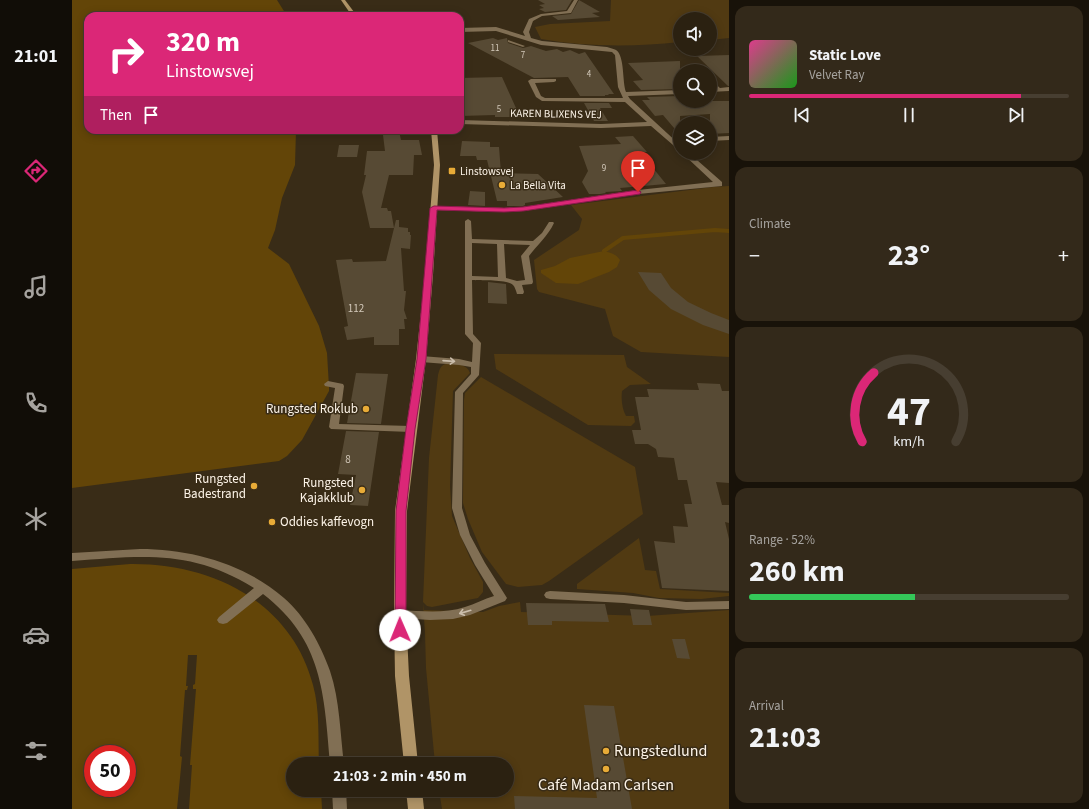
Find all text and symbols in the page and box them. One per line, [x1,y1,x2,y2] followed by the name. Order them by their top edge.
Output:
[673,12,717,160] map controls
[673,12,717,56] button: sound
[166,22,240,62] text: 320 m
[100,28,152,80] icon: right
[491,42,499,55] house number: 11
[14,44,58,69] text: 21:01
[809,45,881,66] text: Static Love
[521,49,526,62] house number: 7
[166,59,254,84] text: Linstowsvej
[673,64,717,108] button: search
[809,66,865,84] text: Velvet Ray
[587,68,592,81] house number: 4
[497,103,502,116] house number: 5
[140,104,162,126] icon: arrive
[791,104,813,126] icon: previous
[898,104,920,126] icon: pause
[1005,104,1027,126] icon: next
[100,105,132,126] text: Then
[510,106,602,122] street label: KAREN BLIXENS VEJ
[673,116,717,160] button: layers
[621,151,655,192] pin
[22,157,50,185] icon: directions
[627,157,649,179] icon: arrive
[602,162,607,175] house number: 9
[460,164,514,179] place label: Linstowsvej
[447,166,457,176] marker: Linstowsvej
[510,178,566,193] place label: La Bella Vita
[497,180,507,190] marker: La Bella Vita
[749,215,791,233] text: Climate
[888,234,930,277] text: 23°
[749,240,760,272] text: −
[1058,240,1069,272] text: +
[22,273,50,301] icon: music
[348,301,364,316] house number: 112
[442,357,455,364] one-way arrow
[887,382,931,442] text: 47
[22,389,50,417] icon: phone
[266,400,358,418] place label: Rungsted Roklub
[361,404,371,414] marker: Rungsted Roklub
[893,431,925,452] text: km/h
[345,452,351,467] house number: 8
[183,470,246,503] place label: Rungsted Badestrand
[300,474,354,507] place label: Rungsted Kajakklub
[249,481,259,491] marker: Rungsted Badestrand
[357,485,367,495] marker: Rungsted Kajakklub
[22,505,50,533] icon: climate
[280,513,374,531] place label: Oddies kaffevogn
[267,517,277,527] marker: Oddies kaffevogn
[749,531,815,549] text: Range · 52%
[749,550,845,593] text: 260 km
[379,609,421,651] position arrow
[459,609,472,616] one-way arrow
[22,621,50,649] icon: car
[749,697,784,715] text: Arrival
[749,716,821,759] text: 21:03
[22,737,50,765] icon: filters
[614,740,707,762] place label: Rungstedlund
[84,745,136,797] speed limit sign: 50
[601,746,611,756] marker: Rungstedlund
[601,764,611,774] marker: Café Madam Carlsen
[333,766,467,787] text: 21:03 · 2 min · 450 m
[538,774,674,796] place label: Café Madam Carlsen

